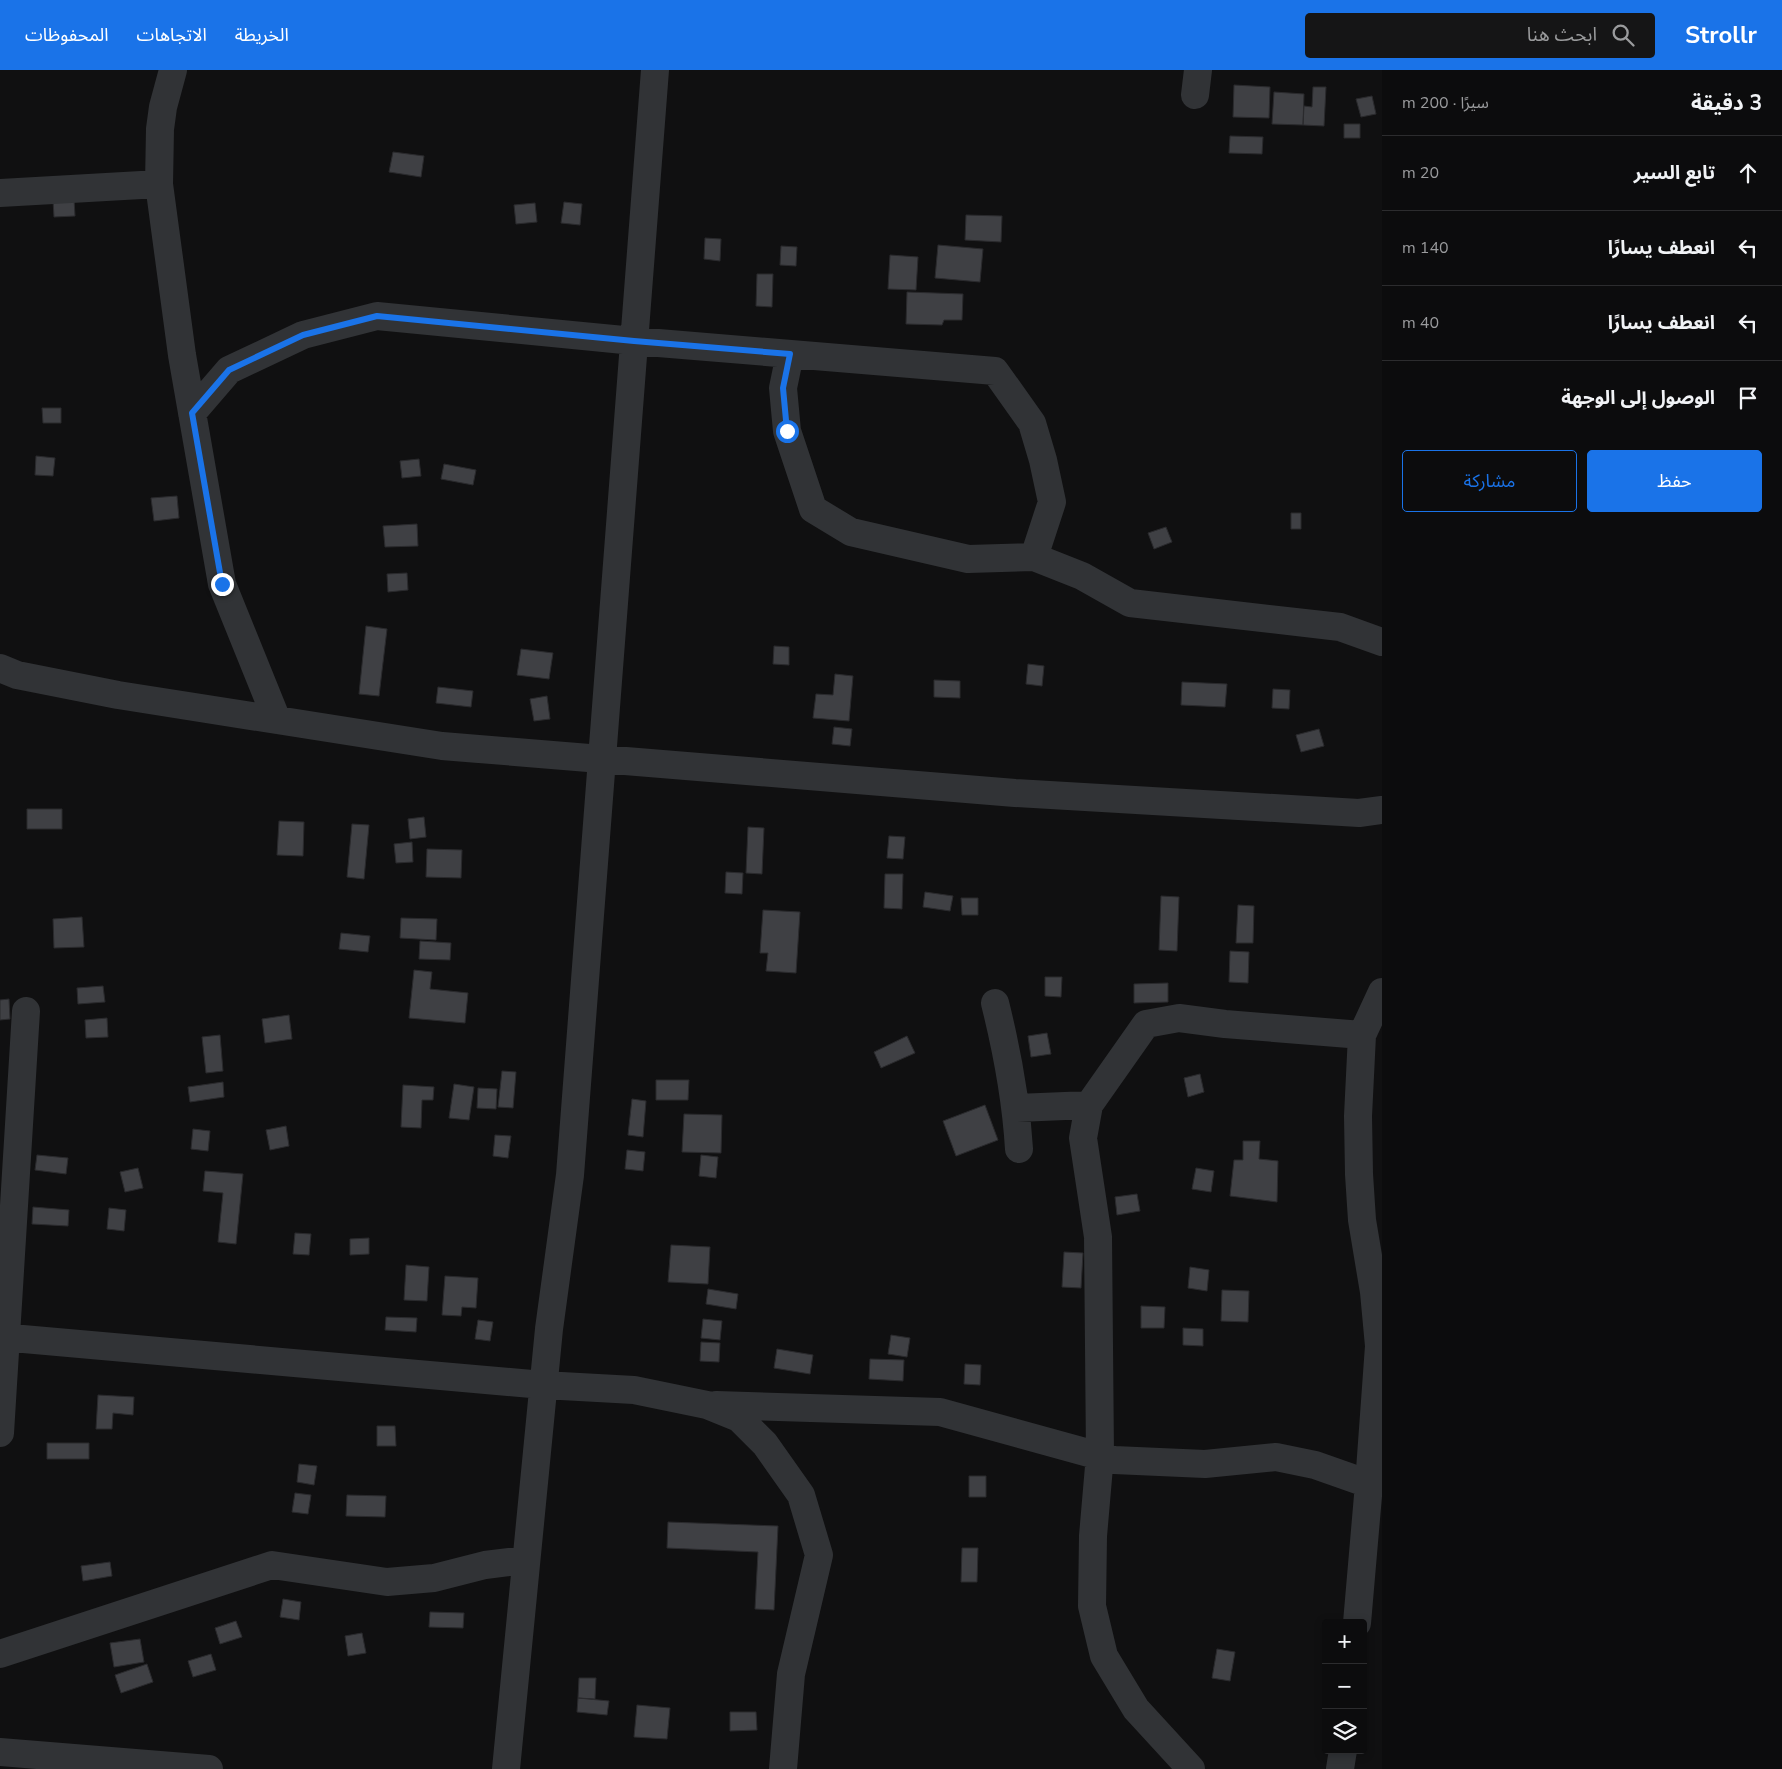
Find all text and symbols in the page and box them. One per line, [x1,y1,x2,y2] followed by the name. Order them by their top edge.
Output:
[1305,13,1655,58] search box
[1685,19,1757,51] text: Strollr
[1609,21,1637,49] icon: search
[1527,22,1597,48] text: ابحث هنا
[25,23,109,47] text: المحفوظات
[137,23,207,47] text: الاتجاهات
[235,23,289,47] text: الخريطة
[1691,89,1762,117] text: 3 دقيقة
[1402,92,1489,114] text: سيرًا · 200 m
[1734,159,1762,187] icon: ahead
[1634,160,1715,186] text: تابع السير
[1402,162,1439,184] text: 20 m
[1734,234,1762,262] icon: left
[1608,235,1715,261] text: انعطف يسارًا
[1402,237,1449,259] text: 140 m
[1734,309,1762,337] icon: left
[1608,310,1715,336] text: انعطف يسارًا
[1402,312,1439,334] text: 40 m
[1734,384,1762,412] icon: arrive
[1561,385,1715,411] text: الوصول إلى الوجهة
[776,420,799,443] route start
[1402,450,1577,512] button: مشاركة
[1587,450,1762,512] button: حفظ
[211,573,234,596] route end
[1322,1619,1367,1754] map controls
[1322,1619,1367,1664] button: +
[1322,1664,1367,1709] button: −
[1322,1709,1367,1754] button: layers

